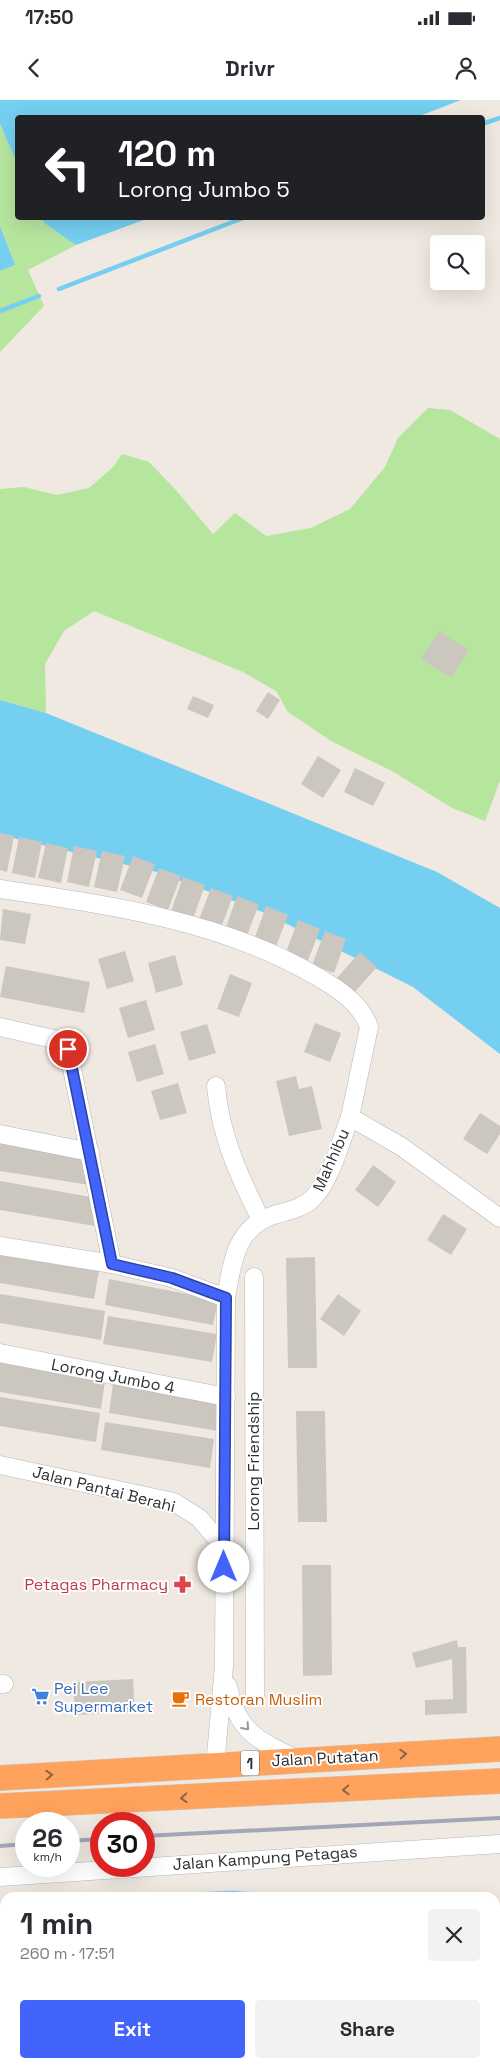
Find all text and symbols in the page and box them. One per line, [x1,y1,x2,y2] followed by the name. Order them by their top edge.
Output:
[25,5,74,30] text: 17:50
[20,54,48,82] icon: back
[225,54,275,82] text: Drivr
[452,54,480,82] icon: person
[118,132,216,176] text: 120 m
[35,135,100,200] icon: left
[118,175,290,203] text: Lorong Jumbo 5
[430,235,485,290] map controls
[430,235,485,290] button: search
[47,1028,89,1070] pin
[54,1035,82,1063] icon: arrive
[308,1125,354,1195] street label: Mahhibu
[49,1354,177,1398] street label: Lorong Jumbo 4
[243,1391,264,1531] street label: Lorong Friendship
[30,1461,178,1517] street label: Jalan Pantai Berahi
[197,1540,249,1592] position arrow
[24,1574,168,1595] place label: Petagas Pharmacy
[172,1574,192,1594] pharmacy icon: Petagas Pharmacy
[54,1678,153,1717] place label: Pei Lee Supermarket
[30,1687,50,1707] supermarket icon: Pei Lee Supermarket
[171,1689,191,1709] cafe icon: Restoran Muslim
[195,1689,322,1710] place label: Restoran Muslim
[240,1722,249,1731] one-way arrow
[271,1745,379,1771] street label: Jalan Putatan
[399,1748,407,1759] one-way arrow
[241,1750,259,1776] road number: 1
[45,1770,53,1781] one-way arrow
[342,1784,350,1795] one-way arrow
[180,1792,188,1803] one-way arrow
[90,1812,155,1877] speed limit sign: 30
[32,1822,63,1854] text: 26
[172,1841,358,1875] street label: Jalan Kampung Petagas
[33,1849,62,1865] text: km/h
[20,1904,93,1943] text: 1 min
[428,1909,480,1961] button: close
[20,1943,115,1964] text: 260 m · 17:51
[20,2000,245,2058] button: Exit
[255,2000,480,2058] button: Share

